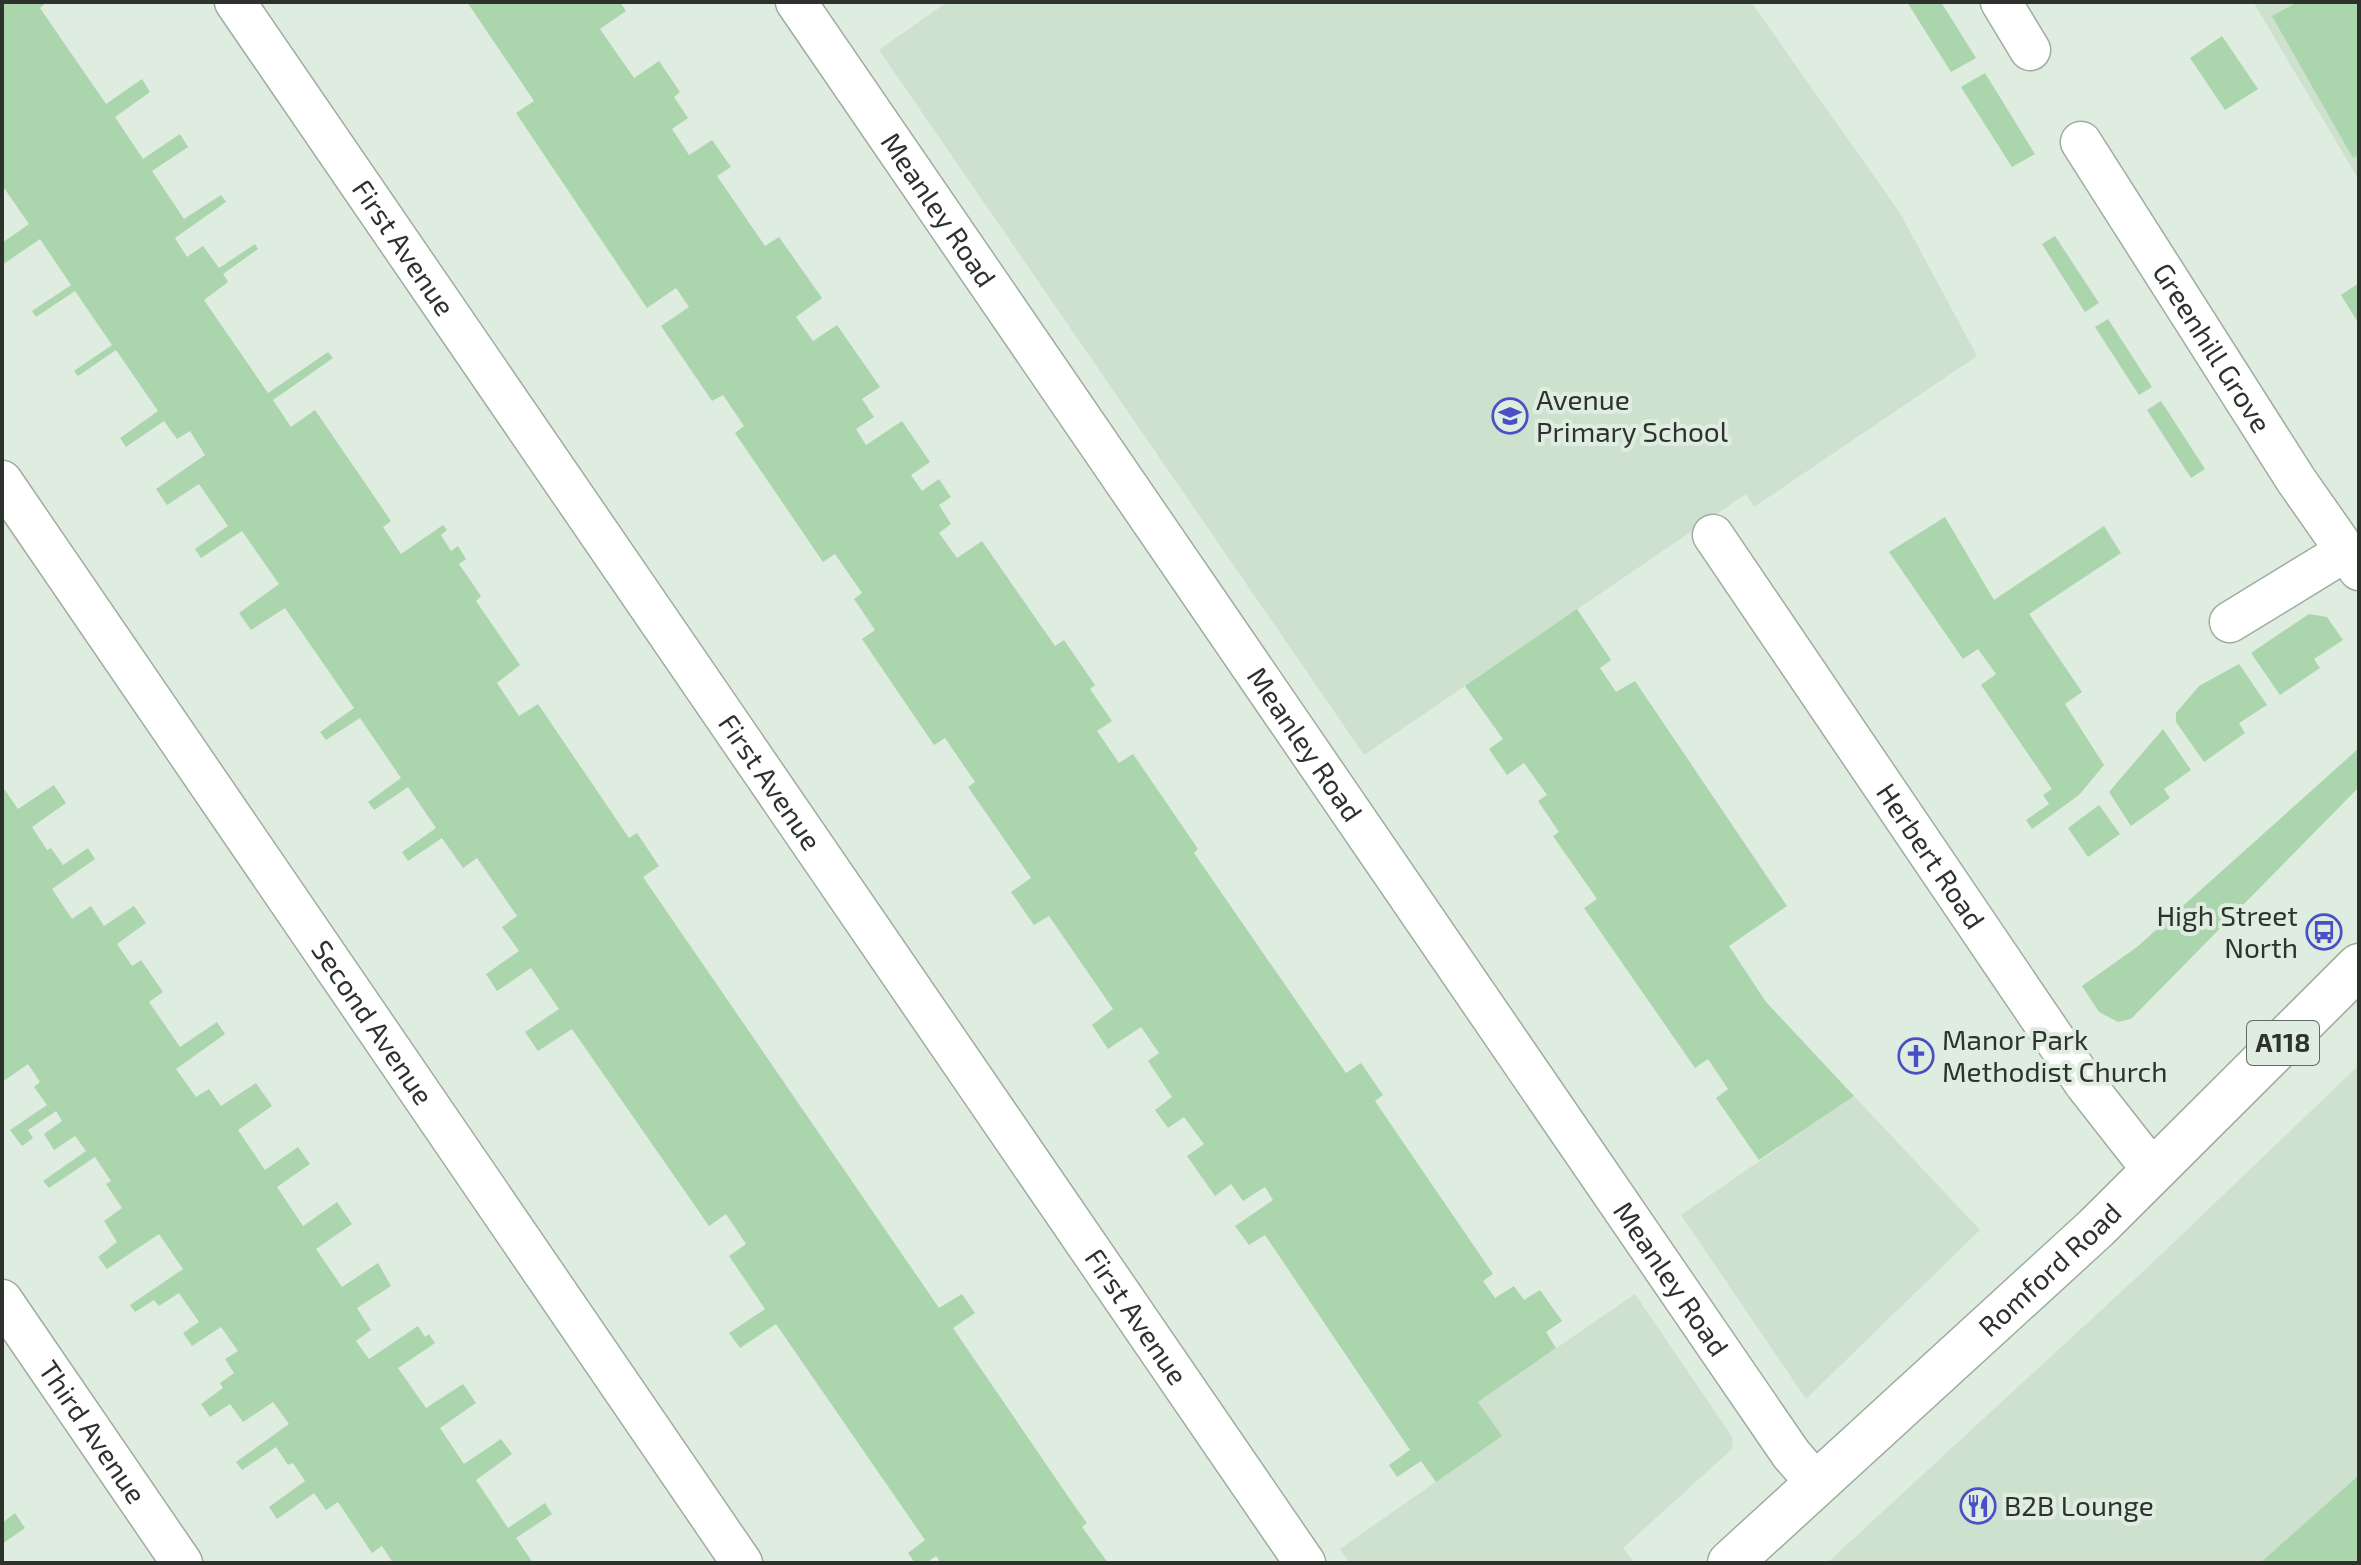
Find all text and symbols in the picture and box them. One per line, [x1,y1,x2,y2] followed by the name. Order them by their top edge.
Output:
[875,126,1004,293] street label: Meanley Road
[346,173,463,322] street label: First Avenue
[2146,256,2279,438] street label: Greenhill Grove
[1536,382,1729,448] place label: Avenue Primary School
[1491,397,1529,435] school or university icon: Avenue Primary School
[1241,660,1370,827] street label: Meanley Road
[712,707,829,856] street label: First Avenue
[1870,776,1993,935] street label: Herbert Road
[2156,898,2298,964] place label: High Street North
[2305,913,2343,951] bus stop icon: High Street North
[305,933,441,1111] street label: Second Avenue
[2247,1021,2319,1065] road number: A118
[1942,1022,2168,1088] place label: Manor Park Methodist Church
[1897,1037,1935,1075] church icon: Manor Park Methodist Church
[1607,1195,1737,1362] street label: Meanley Road
[1971,1195,2128,1343] street label: Romford Road
[1078,1242,1196,1391] street label: First Avenue
[32,1353,154,1510] street label: Third Avenue
[1959,1487,1997,1525] restaurant icon: B2B Lounge
[2004,1488,2154,1522] place label: B2B Lounge

